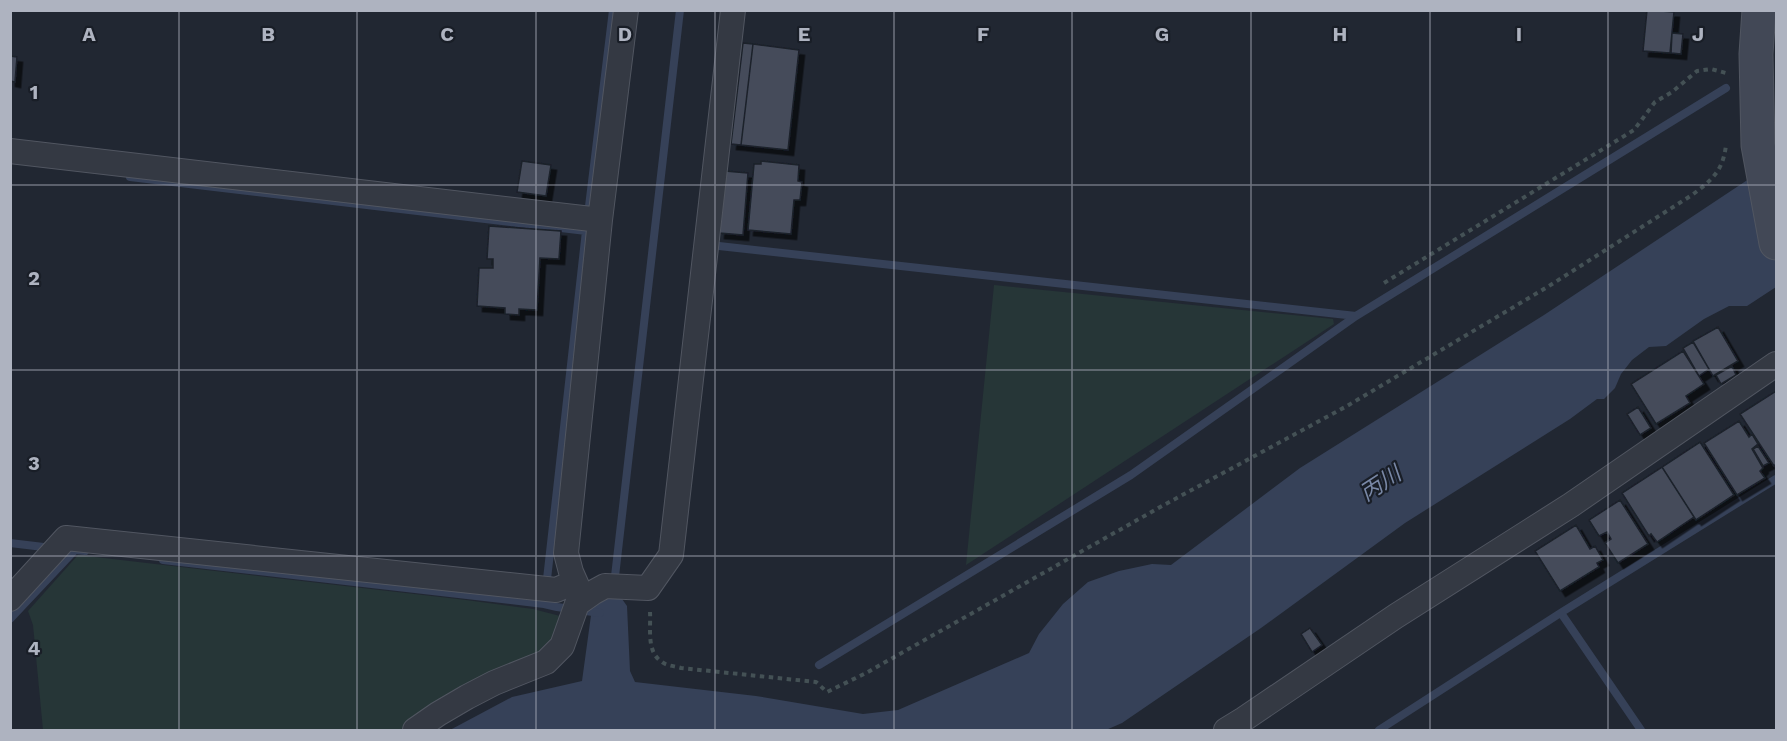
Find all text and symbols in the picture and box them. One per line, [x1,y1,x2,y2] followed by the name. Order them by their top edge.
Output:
[82,22,96,46] text: A
[261,22,275,46] text: B
[440,22,454,46] text: C
[618,22,632,46] text: D
[798,22,810,46] text: E
[977,22,989,46] text: F
[1155,22,1169,46] text: G
[1333,22,1347,46] text: H
[1516,22,1522,46] text: I
[1692,22,1704,46] text: J
[30,80,38,104] text: 1
[28,266,40,290] text: 2
[28,451,40,475] text: 3
[1355,460,1407,506] water label: 丙川
[28,636,41,660] text: 4

